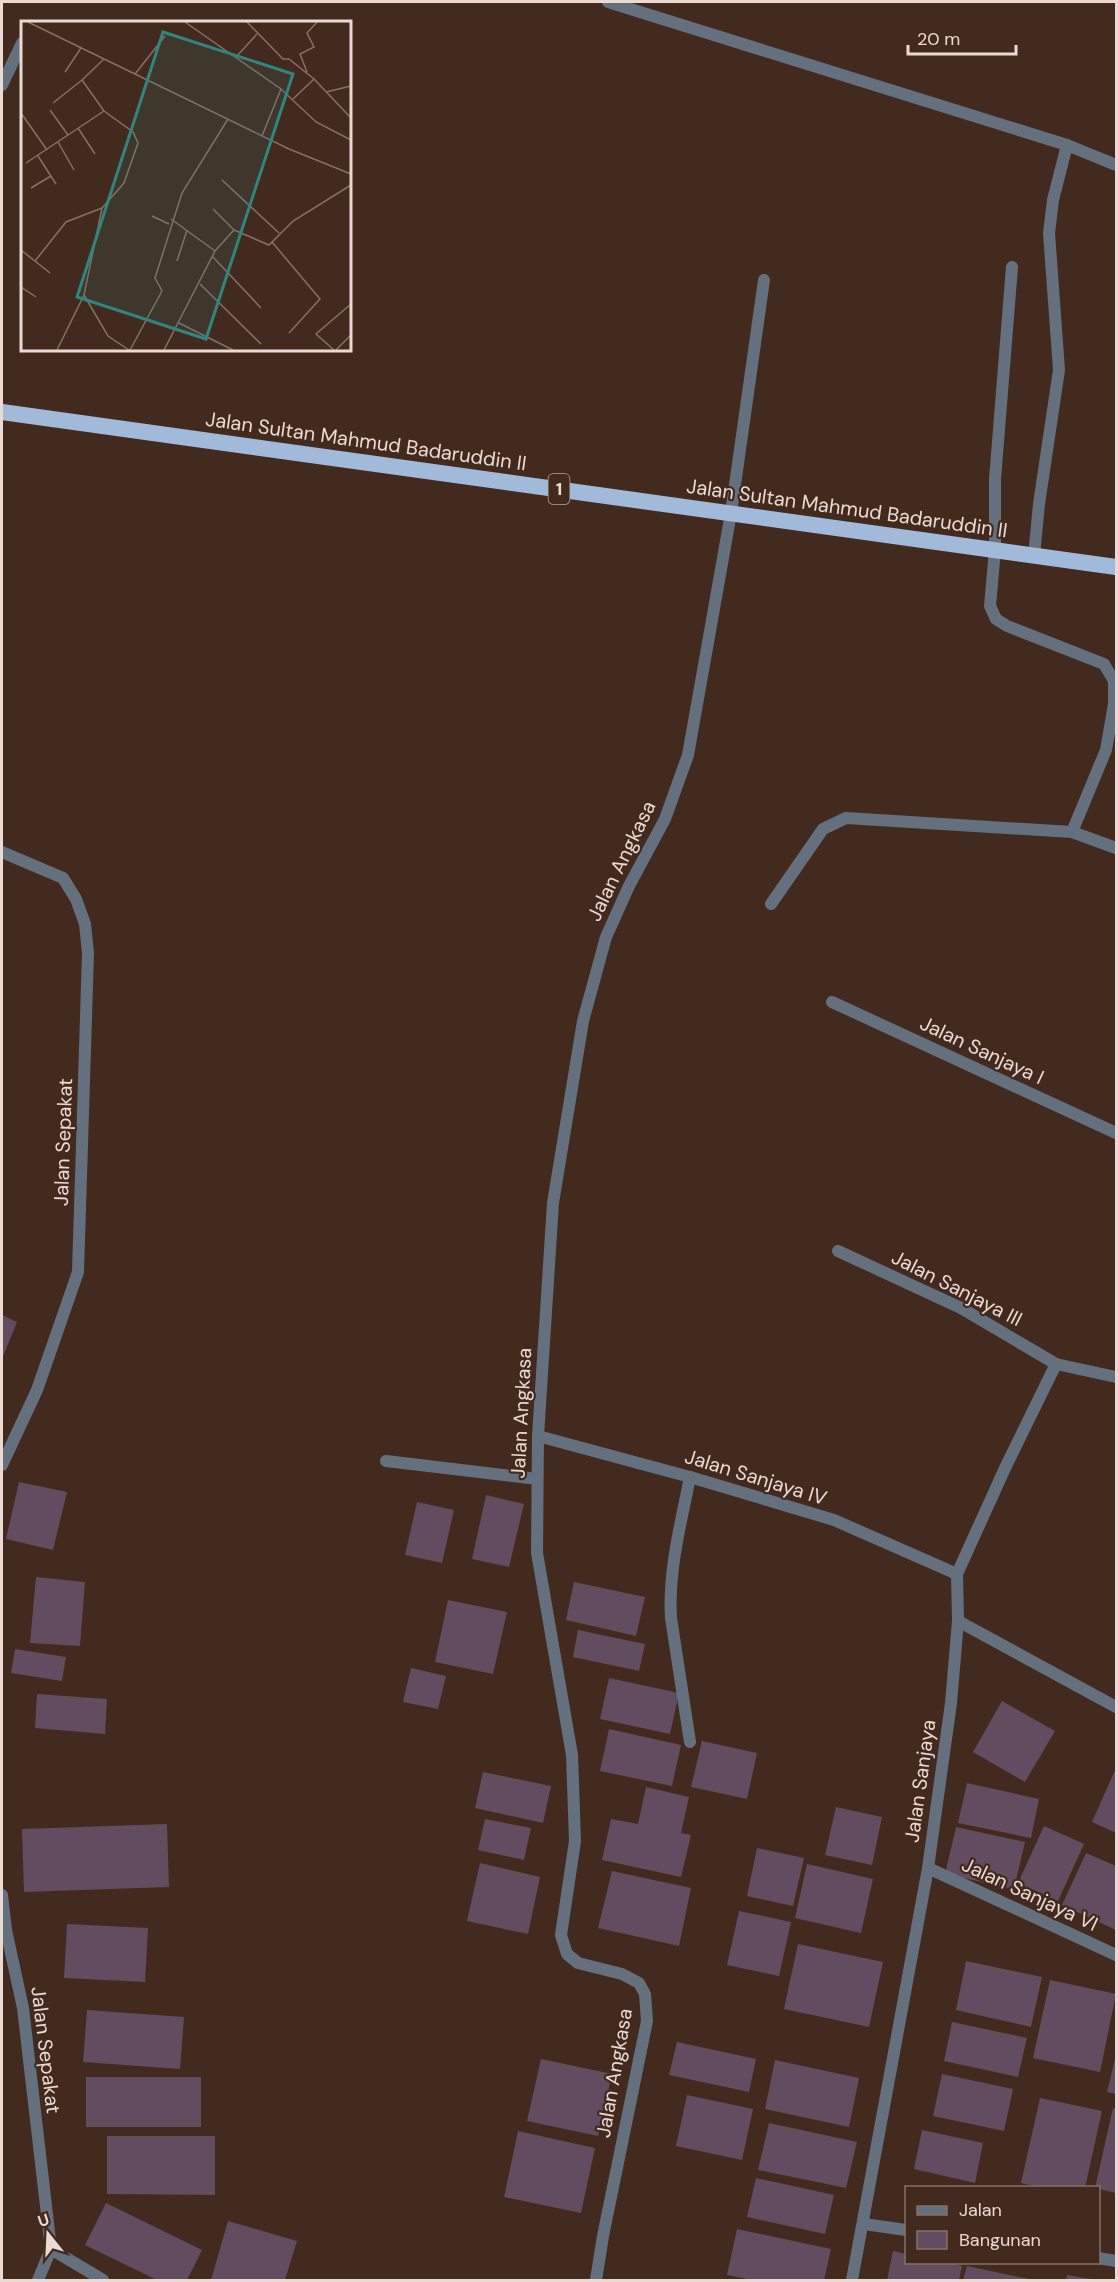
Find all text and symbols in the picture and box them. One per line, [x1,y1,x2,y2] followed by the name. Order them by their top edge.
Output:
[908,18,1016,56] scale bar
[21,21,351,351] inset map
[917,27,960,51] text: 20 m
[204,406,528,476] street label: Jalan Sultan Mahmud Badaruddin II
[685,473,1009,543] street label: Jalan Sultan Mahmud Badaruddin II
[548,474,570,504] road number: 1
[581,797,661,925] street label: Jalan Angkasa
[916,1010,1048,1090] street label: Jalan Sanjaya I
[48,1078,78,1206] street label: Jalan Sepakat
[887,1244,1027,1332] street label: Jalan Sanjaya III
[505,1347,537,1479] street label: Jalan Angkasa
[682,1443,830,1511] street label: Jalan Sanjaya IV
[899,1718,941,1844] street label: Jalan Sanjaya
[958,1851,1102,1937] street label: Jalan Sanjaya VI
[25,1985,67,2115] street label: Jalan Sepakat
[590,2006,638,2140] street label: Jalan Angkasa
[905,2186,1100,2264] legend
[959,2198,1002,2222] text: Jalan
[18,2204,78,2264] north arrow
[35,2209,52,2232] text: U
[959,2228,1041,2252] text: Bangunan

